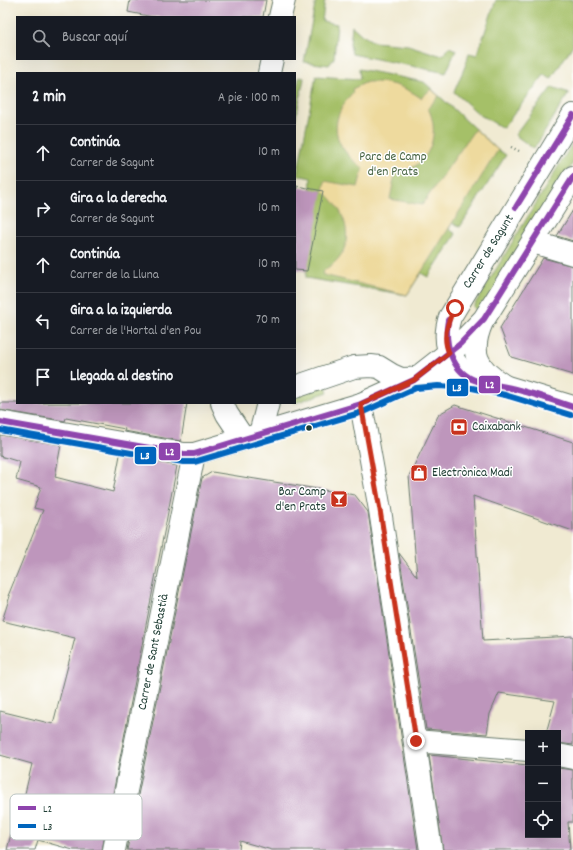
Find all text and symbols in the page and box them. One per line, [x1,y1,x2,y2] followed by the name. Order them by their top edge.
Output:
[16,16,296,60] search box
[30,27,52,49] icon: search
[62,27,127,49] text: Buscar aquí
[32,86,66,110] text: 2 min
[218,89,280,108] text: A pie · 100 m
[70,132,120,154] text: Continúa
[32,142,54,164] icon: ahead
[258,143,280,162] text: 10 m
[359,148,427,182] park label: Parc de Camp d'en Prats
[70,154,154,173] text: Carrer de Sagunt
[70,188,167,210] text: Gira a la derecha
[32,198,54,220] icon: right
[258,199,280,218] text: 10 m
[70,210,154,229] text: Carrer de Sagunt
[459,211,520,293] street label: Carrer de Sagunt
[70,244,120,266] text: Continúa
[32,254,54,276] icon: ahead
[258,255,280,274] text: 10 m
[70,266,159,285] text: Carrer de la Lluna
[446,299,464,317] route start
[70,300,171,322] text: Gira a la izquierda
[32,310,54,332] icon: left
[256,311,280,330] text: 70 m
[70,322,201,341] text: Carrer de l'Hortal d'en Pou
[32,366,54,388] icon: arrive
[70,366,173,388] text: Llegada al destino
[478,375,501,394] line badge: L2
[446,378,469,397] line badge: L3
[485,378,495,394] text: L2
[452,381,462,397] text: L3
[449,417,469,437] bank icon: Caixabank
[472,418,521,437] place label: Caixabank
[304,423,314,433] unlabelled marker
[158,442,181,461] line badge: L2
[165,445,175,461] text: L2
[134,446,157,465] line badge: L3
[140,449,150,465] text: L3
[409,463,429,483] shop icon: Electrònica Madi
[432,464,513,483] place label: Electrònica Madi
[276,483,326,517] place label: Bar Camp d'en Prats
[329,489,349,509] bar icon: Bar Camp d'en Prats
[133,592,175,712] street label: Carrer de Sant Sebastià
[525,730,561,838] map controls
[525,730,561,766] button: +
[407,732,425,750] route end
[525,766,561,802] button: −
[10,794,142,840] legend
[43,802,52,818] text: L2
[525,802,561,838] button: locate
[43,820,52,836] text: L3

